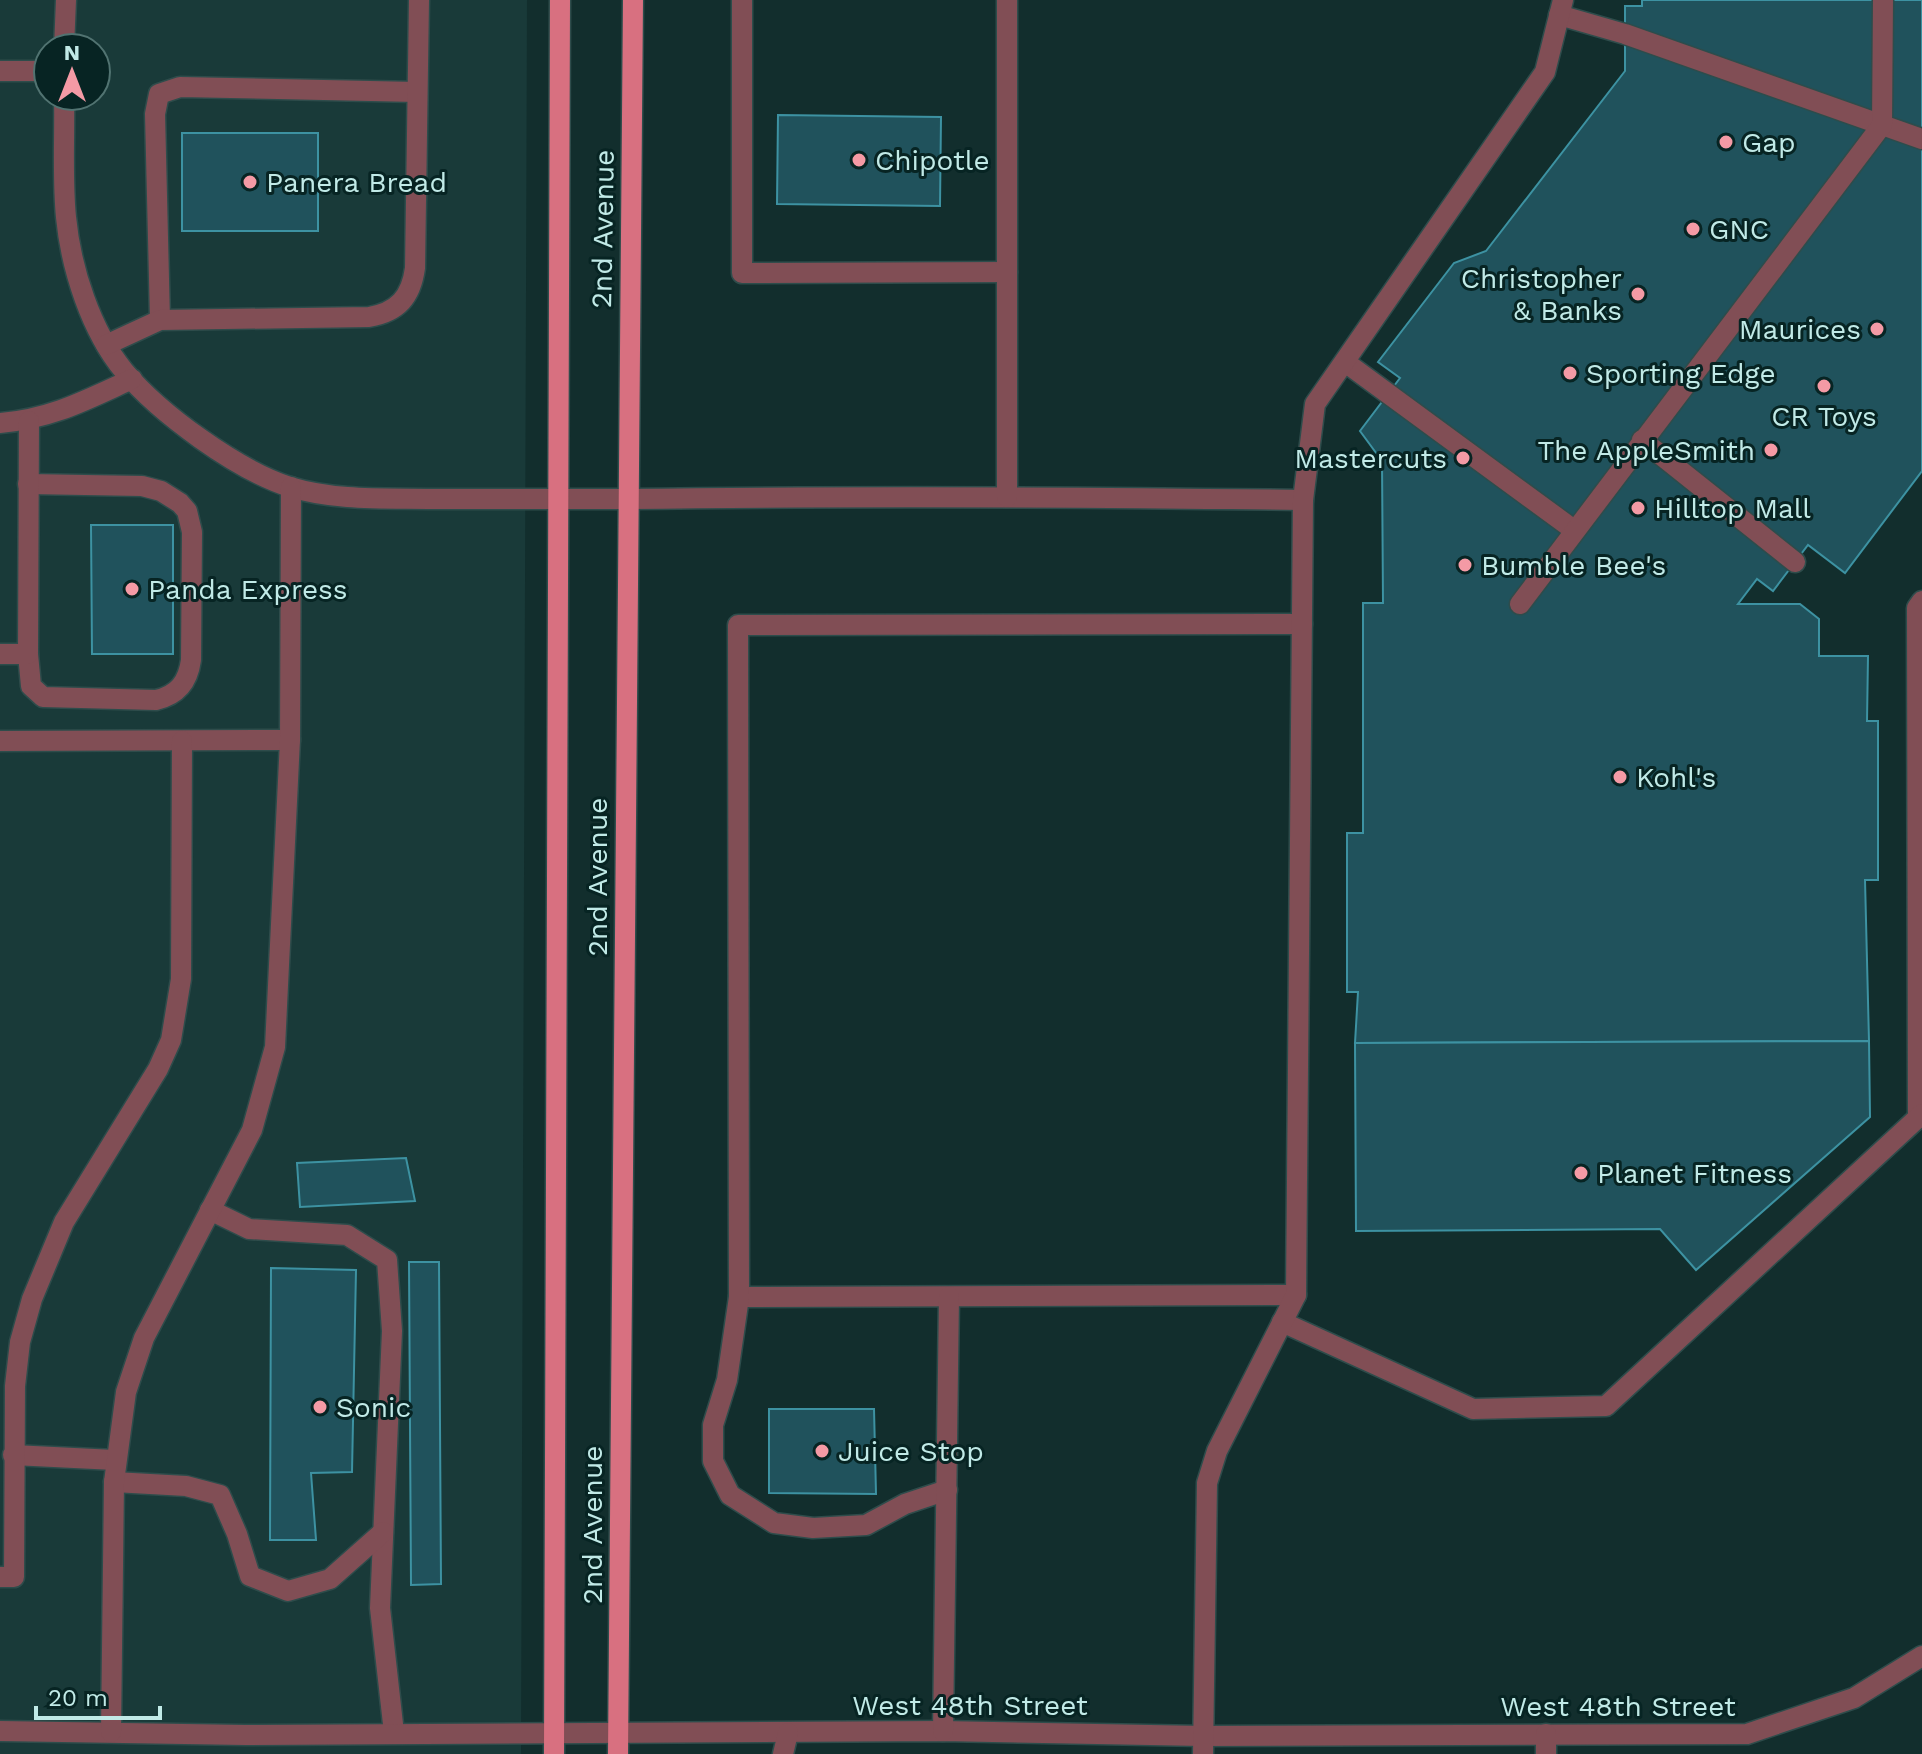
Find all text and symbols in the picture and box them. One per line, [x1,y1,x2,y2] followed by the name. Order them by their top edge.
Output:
[32,32,112,112] north arrow
[64,40,80,65] text: N
[1742,126,1796,159] place label: Gap
[1717,133,1735,151] marker: Gap
[875,144,990,177] place label: Chipotle
[585,149,621,309] street label: 2nd Avenue
[850,151,868,169] marker: Chipotle
[266,166,447,199] place label: Panera Bread
[241,173,259,191] marker: Panera Bread
[1709,213,1769,246] place label: GNC
[1684,220,1702,238] marker: GNC
[1461,262,1622,327] place label: Christopher & Banks
[1629,285,1647,303] marker: Christopher & Banks
[1739,313,1861,346] place label: Maurices
[1868,320,1886,338] marker: Maurices
[1586,357,1776,390] place label: Sporting Edge
[1561,364,1579,382] marker: Sporting Edge
[1815,377,1833,395] marker: CR Toys
[1771,400,1877,433] place label: CR Toys
[1538,434,1755,467] place label: The AppleSmith
[1762,441,1780,459] marker: The AppleSmith
[1294,442,1447,475] place label: Mastercuts
[1454,449,1472,467] marker: Mastercuts
[1654,492,1811,525] place label: Hilltop Mall
[1629,499,1647,517] marker: Hilltop Mall
[1481,549,1666,582] place label: Bumble Bee's
[1456,556,1474,574] marker: Bumble Bee's
[148,573,348,606] place label: Panda Express
[123,580,141,598] marker: Panda Express
[1636,761,1716,794] place label: Kohl's
[1611,768,1629,786] marker: Kohl's
[581,798,614,956] street label: 2nd Avenue
[1597,1157,1792,1190] place label: Planet Fitness
[1572,1164,1590,1182] marker: Planet Fitness
[336,1391,411,1424] place label: Sonic
[311,1398,329,1416] marker: Sonic
[838,1435,984,1468] place label: Juice Stop
[813,1442,831,1460] marker: Juice Stop
[576,1446,609,1604] street label: 2nd Avenue
[36,1670,160,1720] scale bar
[48,1684,108,1712] text: 20 m
[852,1689,1088,1722] street label: West 48th Street
[1500,1690,1736,1723] street label: West 48th Street

